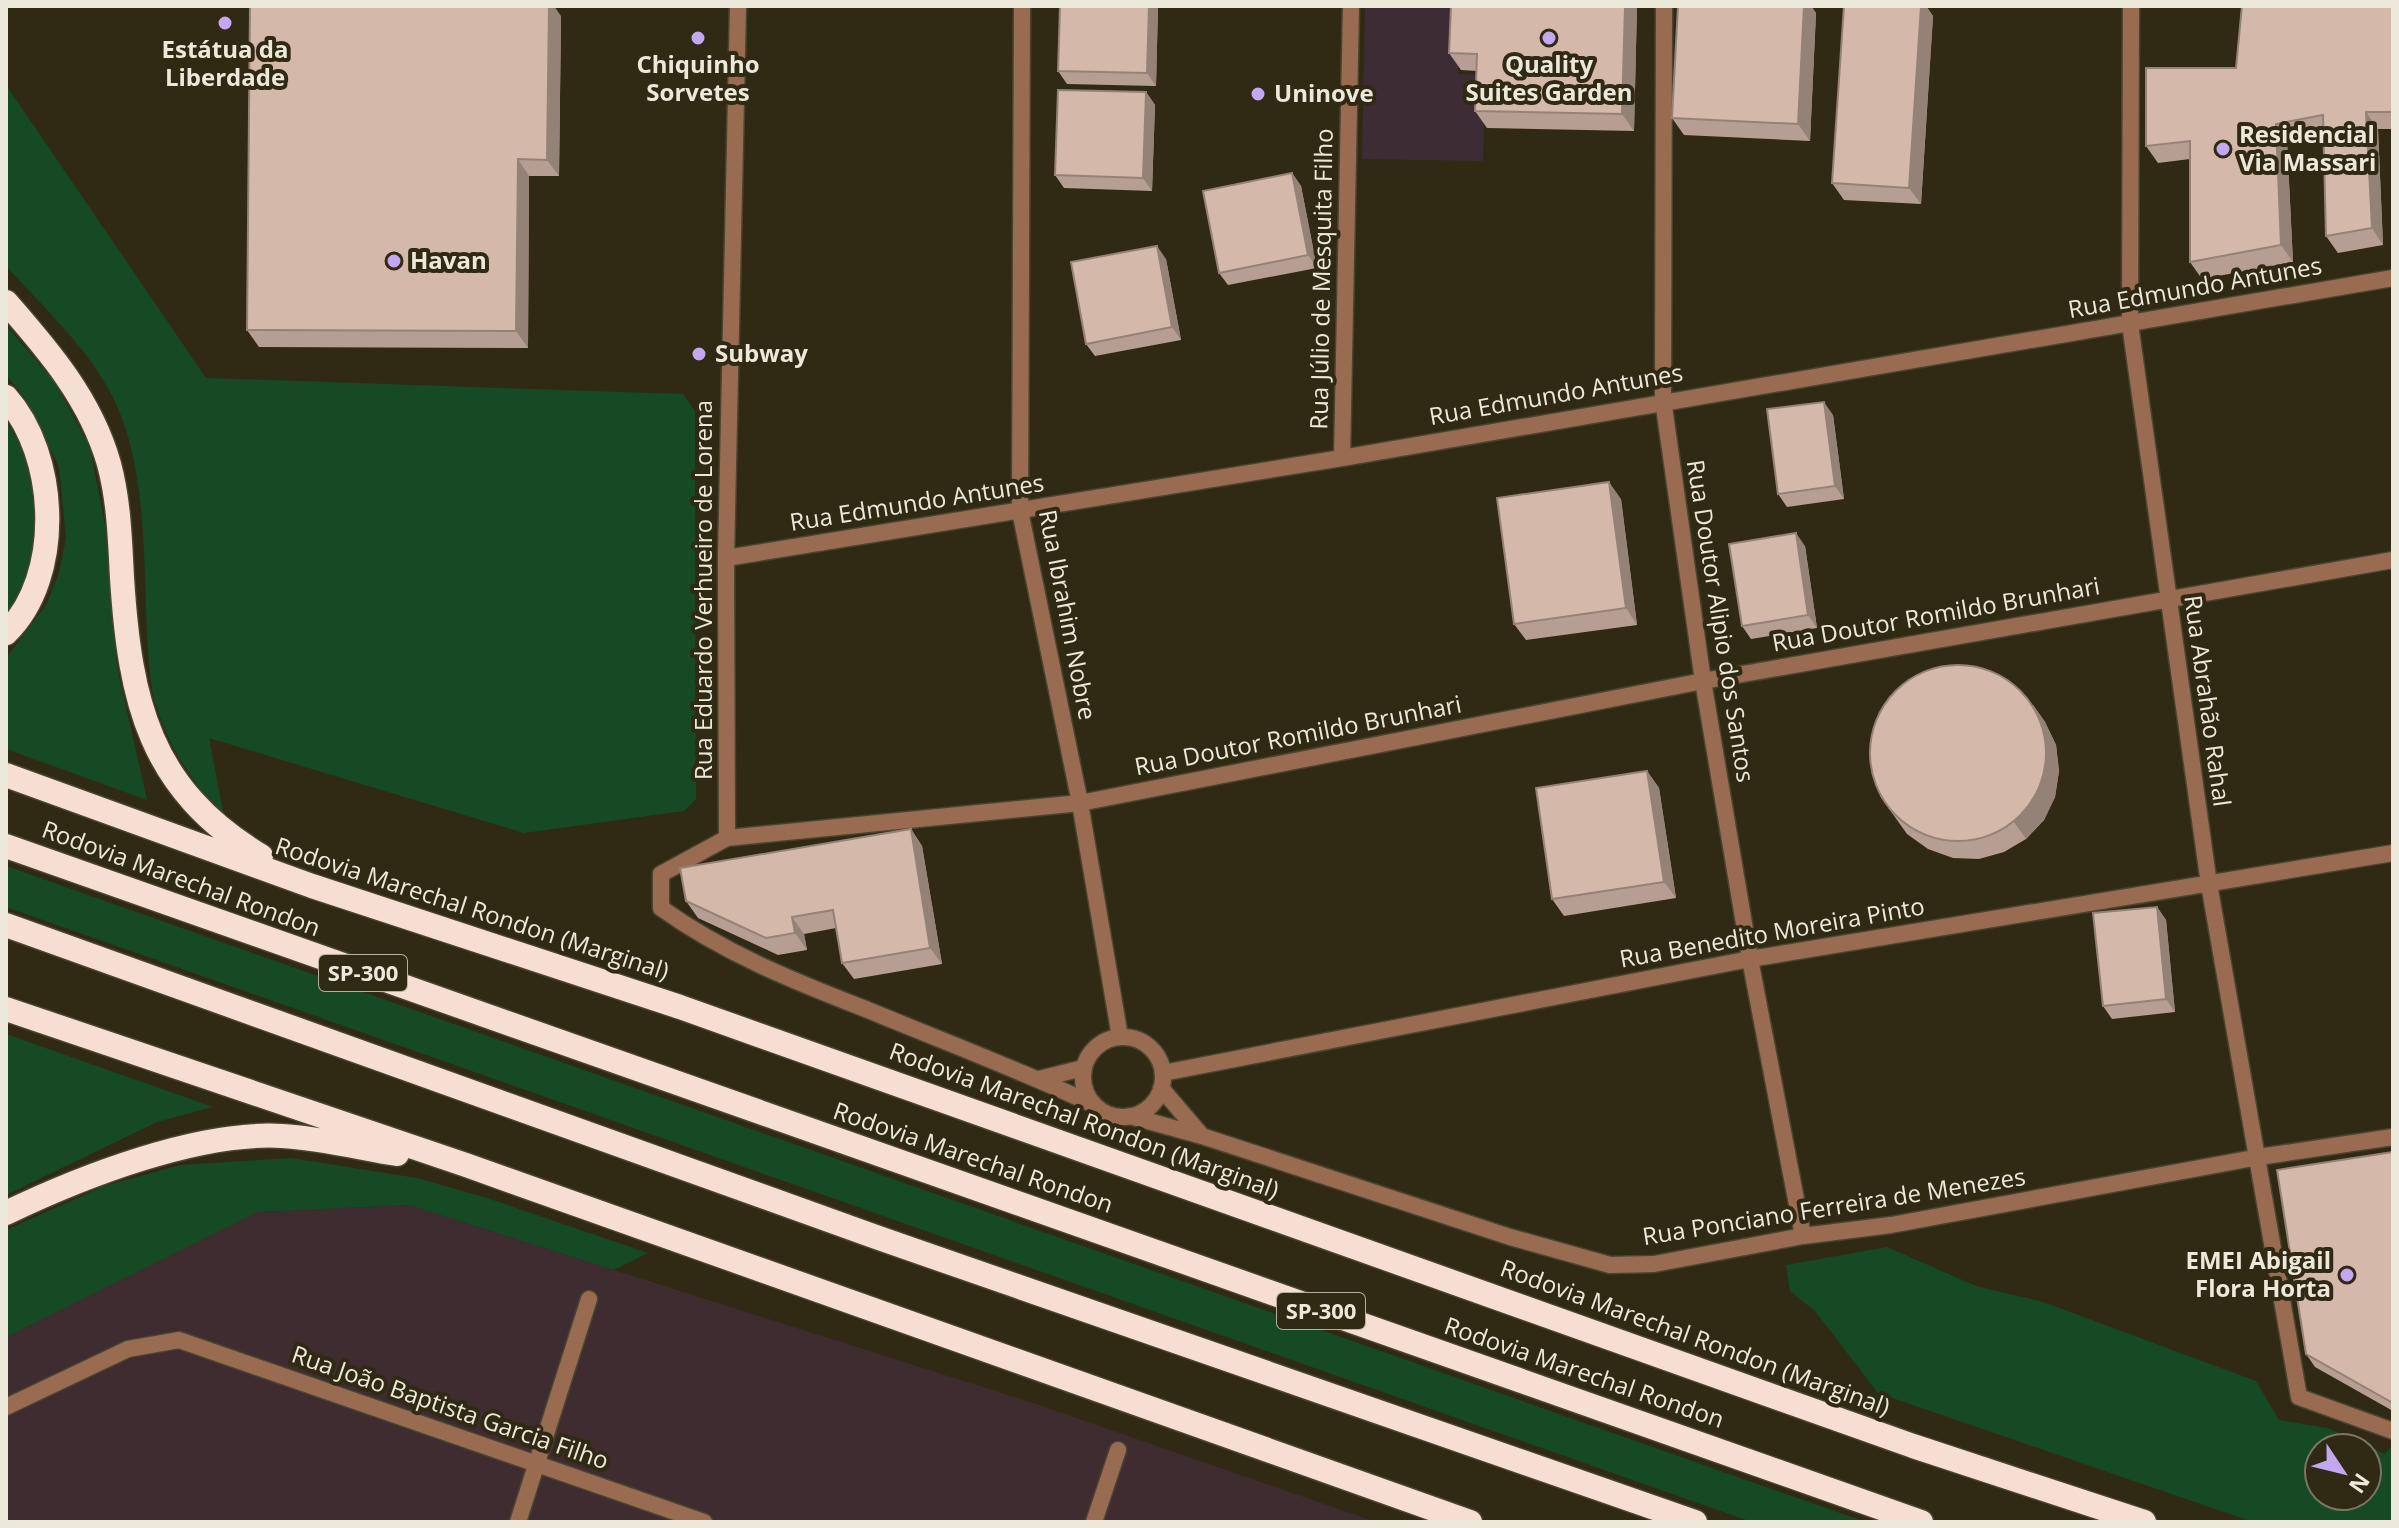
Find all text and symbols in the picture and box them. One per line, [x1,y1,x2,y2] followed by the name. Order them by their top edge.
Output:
[216,14,234,32] marker: Estátua da Liberdade
[689,29,707,47] marker: Chiquinho Sorvetes
[1540,29,1558,47] marker: Quality Suites Garden
[162,32,288,93] place label: Estátua da Liberdade
[636,47,760,108] place label: Chiquinho Sorvetes
[1466,47,1633,108] place label: Quality Suites Garden
[1274,76,1374,109] place label: Uninove
[1249,85,1267,103] marker: Uninove
[2239,117,2376,178] place label: Residencial Via Massari
[1301,128,1340,430] street label: Rua Júlio de Mesquita Filho
[2214,140,2232,158] marker: Residencial Via Massari
[410,243,487,276] place label: Havan
[2065,248,2324,325] street label: Rua Edmundo Antunes
[385,252,403,270] marker: Havan
[715,336,808,369] place label: Subway
[690,345,708,363] marker: Subway
[1426,355,1685,432] street label: Rua Edmundo Antunes
[686,400,719,780] street label: Rua Eduardo Verhueiro de Lorena
[1680,457,1763,784] street label: Rua Doutor Alipio dos Santos
[787,465,1046,538] street label: Rua Edmundo Antunes
[1032,507,1105,723] street label: Rua Ibrahim Nobre
[1769,568,2102,659] street label: Rua Doutor Romildo Brunhari
[2177,593,2240,809] street label: Rua Abrahão Rahal
[1131,687,1464,782] street label: Rua Doutor Romildo Brunhari
[38,812,325,943] street label: Rodovia Marechal Rondon
[271,828,674,987] street label: Rodovia Marechal Rondon (Marginal)
[1617,888,1927,975] street label: Rua Benedito Moreira Pinto
[319,955,407,991] road number: SP-300
[885,1037,1283,1205] street label: Rodovia Marechal Rondon (Marginal)
[829,1097,1117,1219] street label: Rodovia Marechal Rondon
[1640,1159,2028,1252] street label: Rua Ponciano Ferreira de Menezes
[2186,1243,2331,1304] place label: EMEI Abigail Flora Horta
[1496,1254,1894,1422] street label: Rodovia Marechal Rondon (Marginal)
[2338,1266,2356,1284] marker: EMEI Abigail Flora Horta
[1277,1293,1365,1329] road number: SP-300
[1440,1312,1728,1434] street label: Rodovia Marechal Rondon
[288,1337,613,1476] street label: Rua João Baptista Garcia Filho
[2303,1432,2383,1512] north arrow
[2343,1468,2378,1500] text: N

